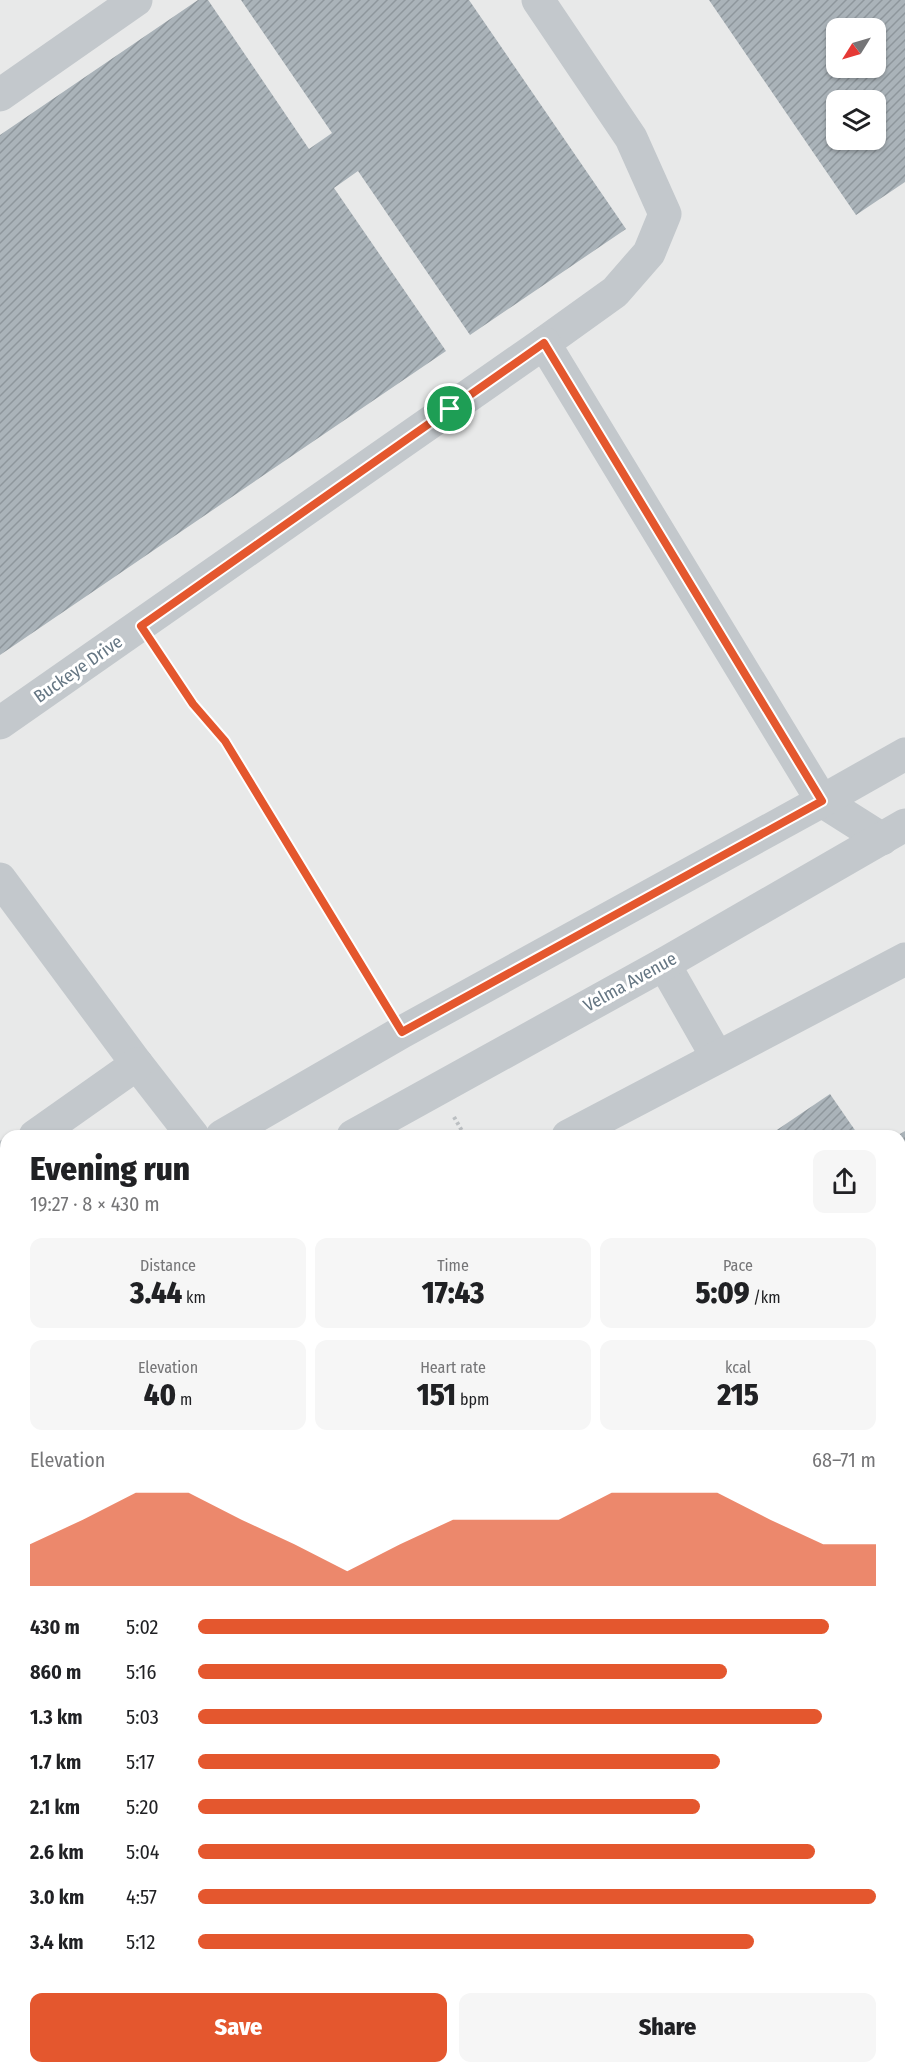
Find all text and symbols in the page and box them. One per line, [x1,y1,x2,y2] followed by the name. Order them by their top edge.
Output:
[826,18,886,78] north arrow
[826,18,886,150] map controls
[826,90,886,150] button: layers
[424,383,475,434] pin
[433,392,466,425] icon: arrive
[29,630,127,708] street label: Buckeye Drive
[579,947,681,1017] street label: Velma Avenue
[30,1149,190,1189] text: Evening run
[813,1150,876,1213] button: share
[30,1192,160,1216] text: 19:27 · 8 × 430 m
[140,1256,196,1275] text: Distance
[437,1256,469,1275] text: Time
[723,1256,753,1275] text: Pace
[130,1275,182,1311] text: 3.44
[422,1275,484,1311] text: 17:43
[695,1275,750,1311] text: 5:09
[182,1288,206,1307] text: km
[750,1288,781,1307] text: /km
[138,1358,198,1377] text: Elevation
[420,1358,486,1377] text: Heart rate
[725,1358,751,1377] text: kcal
[144,1377,176,1413] text: 40
[417,1377,456,1413] text: 151
[717,1377,759,1413] text: 215
[176,1390,192,1409] text: m
[456,1390,489,1409] text: bpm
[30,1448,105,1472] text: Elevation
[812,1448,876,1472] text: 68–71 m
[30,1615,80,1639] text: 430 m
[126,1615,158,1639] text: 5:02
[30,1660,81,1684] text: 860 m
[126,1660,156,1684] text: 5:16
[30,1705,82,1729] text: 1.3 km
[126,1705,159,1729] text: 5:03
[30,1750,81,1774] text: 1.7 km
[126,1750,155,1774] text: 5:17
[30,1795,80,1819] text: 2.1 km
[126,1795,159,1819] text: 5:20
[30,1840,84,1864] text: 2.6 km
[126,1840,160,1864] text: 5:04
[30,1885,84,1909] text: 3.0 km
[126,1885,157,1909] text: 4:57
[30,1930,83,1954] text: 3.4 km
[126,1930,155,1954] text: 5:12
[30,1993,447,2062] button: Save
[459,1993,876,2062] button: Share

